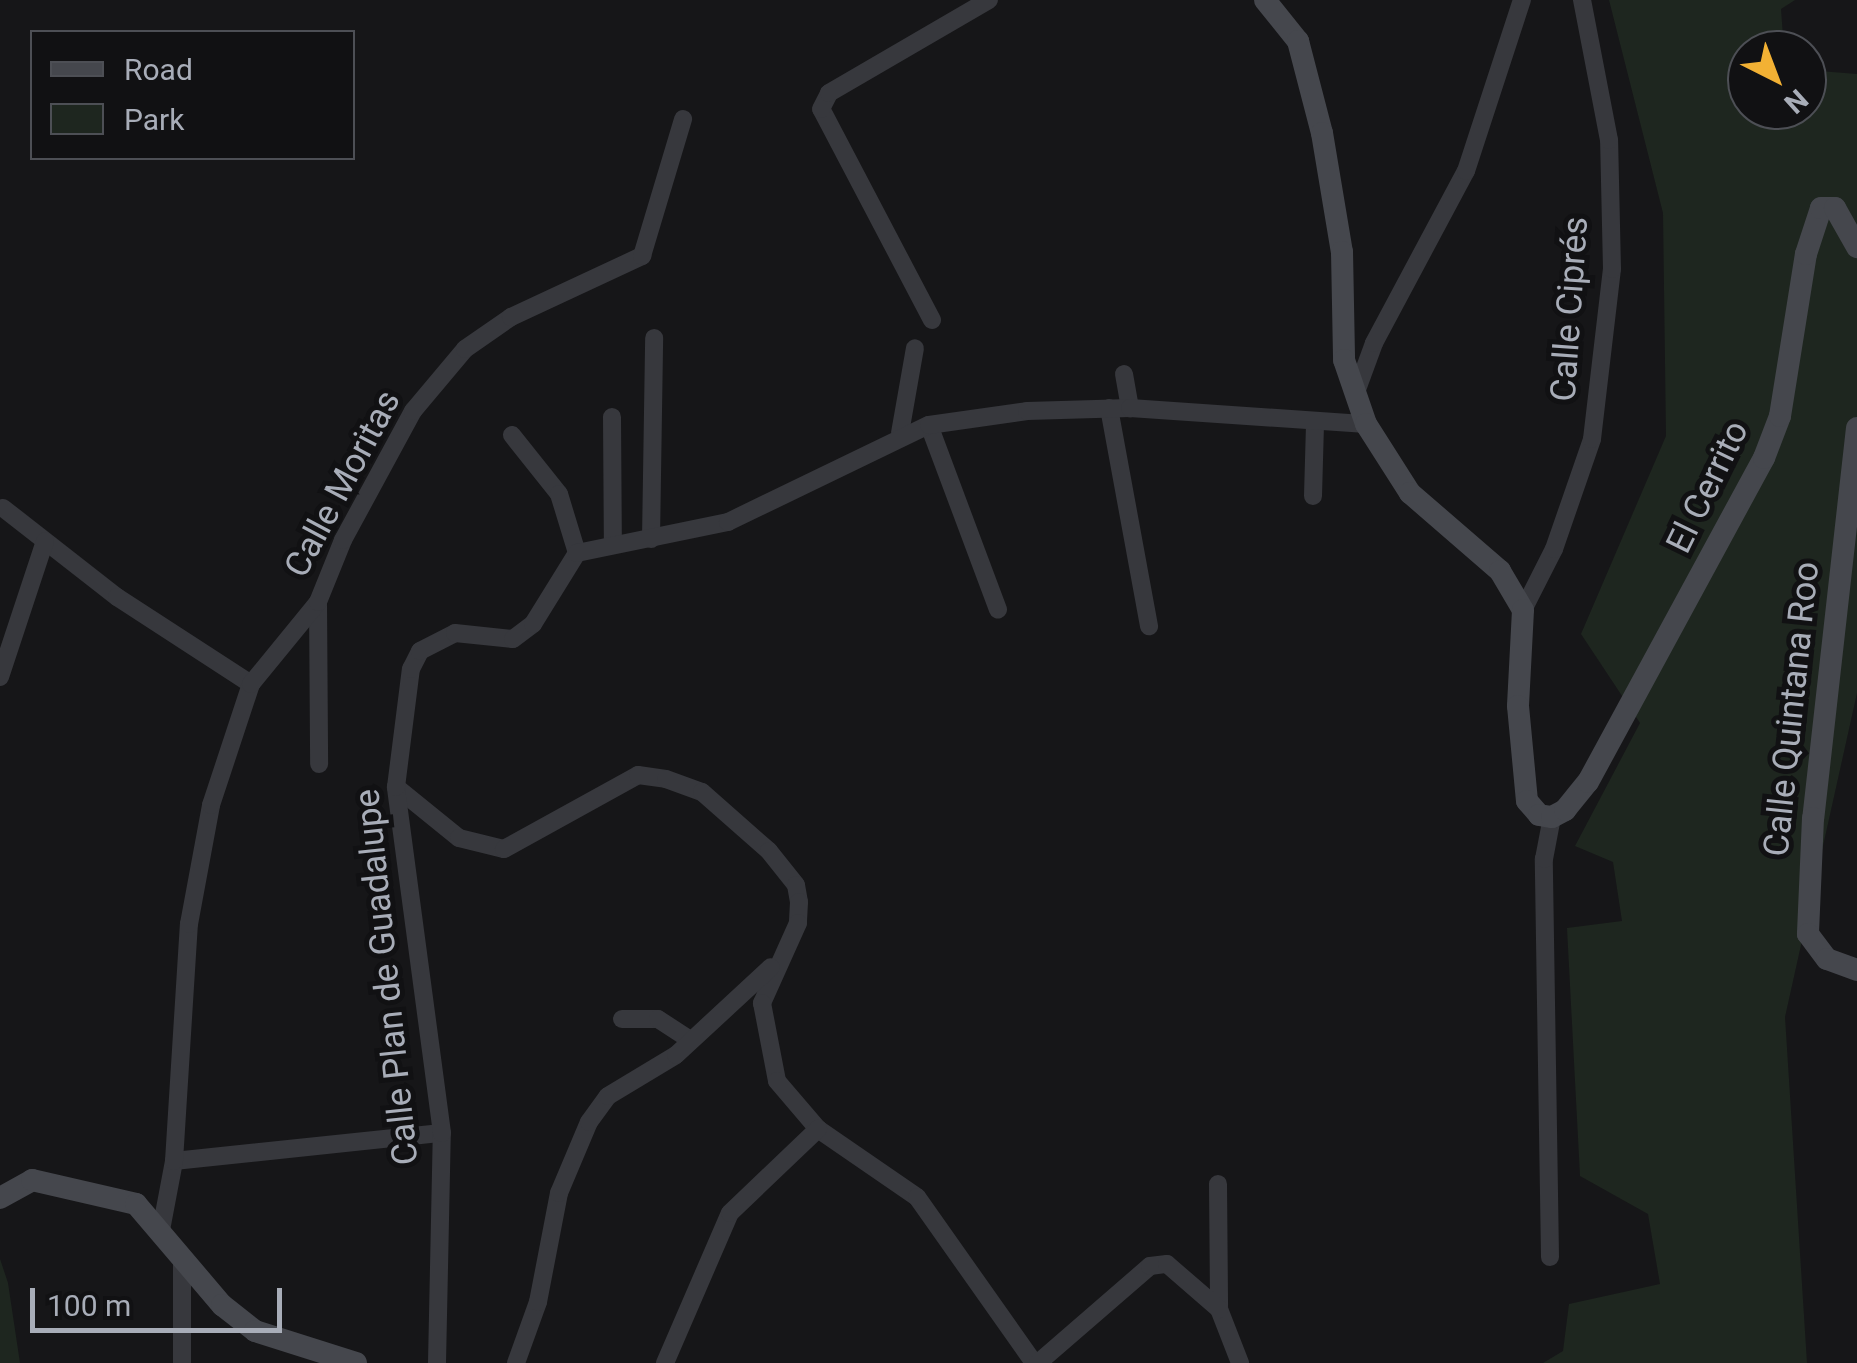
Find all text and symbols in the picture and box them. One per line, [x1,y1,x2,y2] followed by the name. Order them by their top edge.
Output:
[30,30,355,160] legend
[1727,30,1827,130] north arrow
[124,52,193,87] text: Road
[1778,82,1814,120] text: N
[124,102,184,137] text: Park
[1543,215,1597,403] street label: Calle Ciprés
[276,383,410,585] street label: Calle Moritas
[1658,414,1758,560] street label: El Cerrito
[1756,559,1828,859] street label: Calle Quintana Roo
[346,787,428,1167] street label: Calle Plan de Guadalupe
[35,1268,288,1330] scale bar
[47,1288,131,1323] text: 100 m

